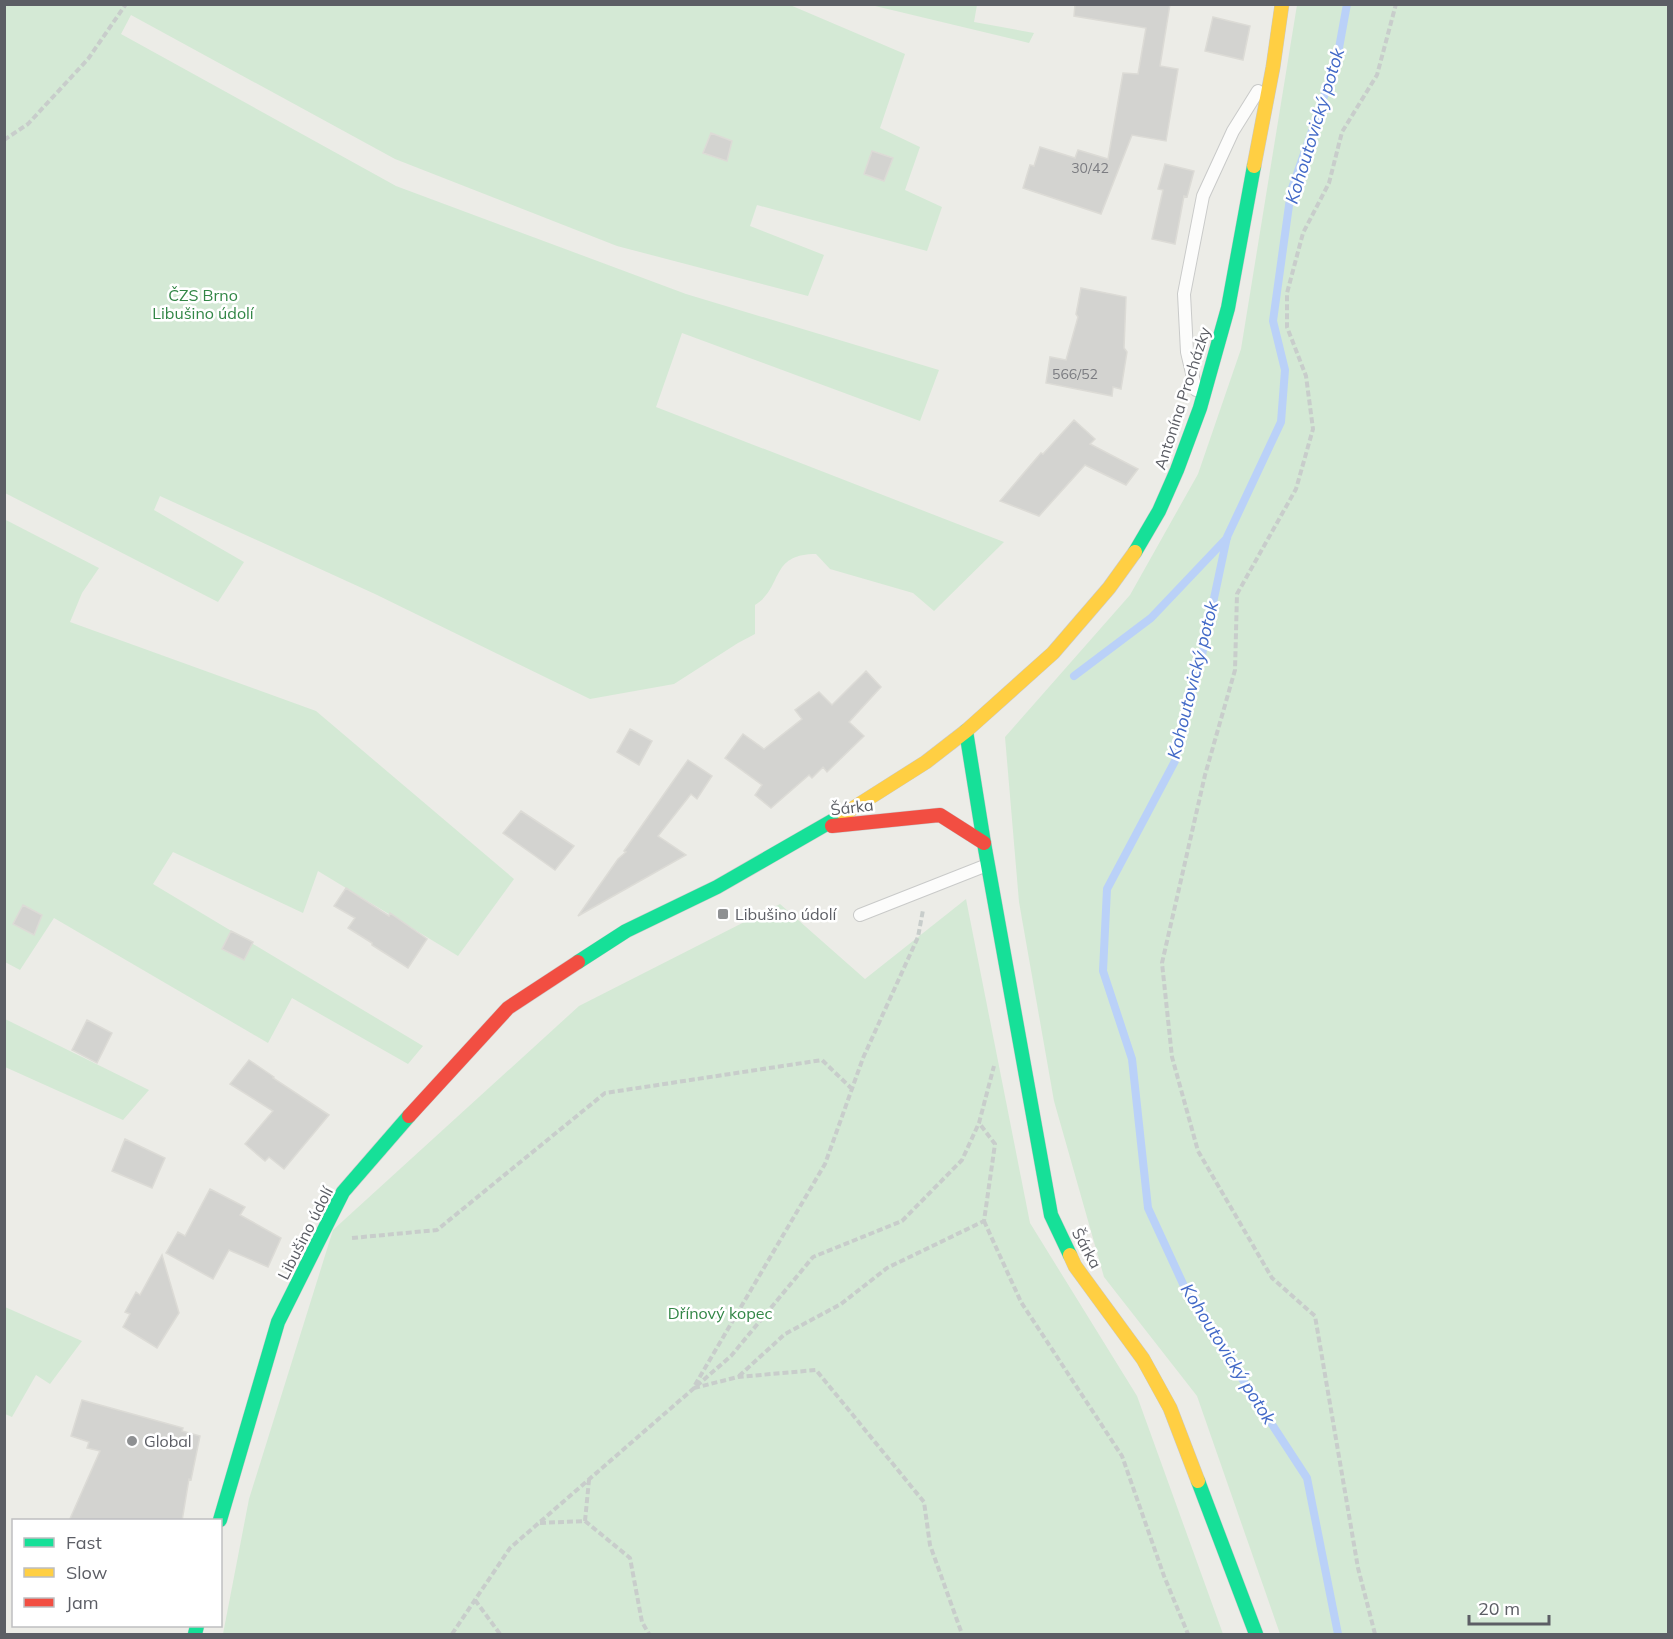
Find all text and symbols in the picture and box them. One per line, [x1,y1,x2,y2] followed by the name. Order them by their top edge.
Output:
[1280,44,1349,207] water label: Kohoutovický potok
[1071,159,1109,177] house number: 30/42
[152,285,255,323] park label: ČZS Brno Libušino údolí
[1149,324,1215,472] street label: Antonína Procházky
[1052,365,1098,383] house number: 566/52
[1162,598,1223,761] water label: Kohoutovický potok
[829,794,875,820] street label: Šárka
[735,904,838,924] place label: Libušino údolí
[716,907,730,921] marker: Libušino údolí
[273,1182,337,1283] street label: Libušino údolí
[1068,1224,1106,1272] street label: Šárka
[1176,1279,1281,1429] water label: Kohoutovický potok
[668,1303,772,1323] park label: Dřínový kopec
[144,1431,192,1451] place label: Global
[125,1434,139,1448] marker: Global
[12,1519,222,1627] legend
[66,1531,102,1554] text: Fast
[66,1561,108,1584] text: Slow
[1469,1588,1548,1626] scale bar
[66,1591,99,1614] text: Jam
[1478,1597,1520,1620] text: 20 m

